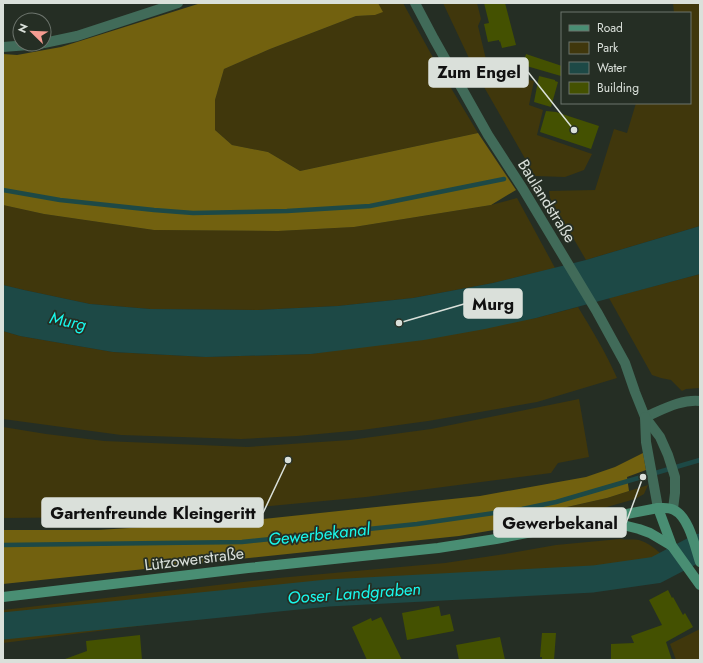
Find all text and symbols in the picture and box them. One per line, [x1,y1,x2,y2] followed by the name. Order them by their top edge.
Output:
[12,12,52,52] north arrow
[561,12,691,104] legend
[597,19,623,37] text: Road
[14,21,32,35] text: N
[597,39,619,57] text: Park
[429,58,528,87] callout: Zum Engel
[597,59,628,77] text: Water
[437,60,521,84] text: Zum Engel
[597,79,639,97] text: Building
[512,155,582,247] street label: Baulandstraße
[464,289,522,318] callout: Murg
[472,292,514,316] text: Murg
[47,305,89,337] water label: Murg
[42,498,263,527] callout: Gartenfreunde Kleingeritt
[50,501,256,525] text: Gartenfreunde Kleingeritt
[494,508,626,537] callout: Gewerbekanal
[502,511,618,535] text: Gewerbekanal
[267,517,372,551] water label: Gewerbekanal
[143,541,245,577] street label: Lützowerstraße
[286,576,422,610] water label: Ooser Landgraben

